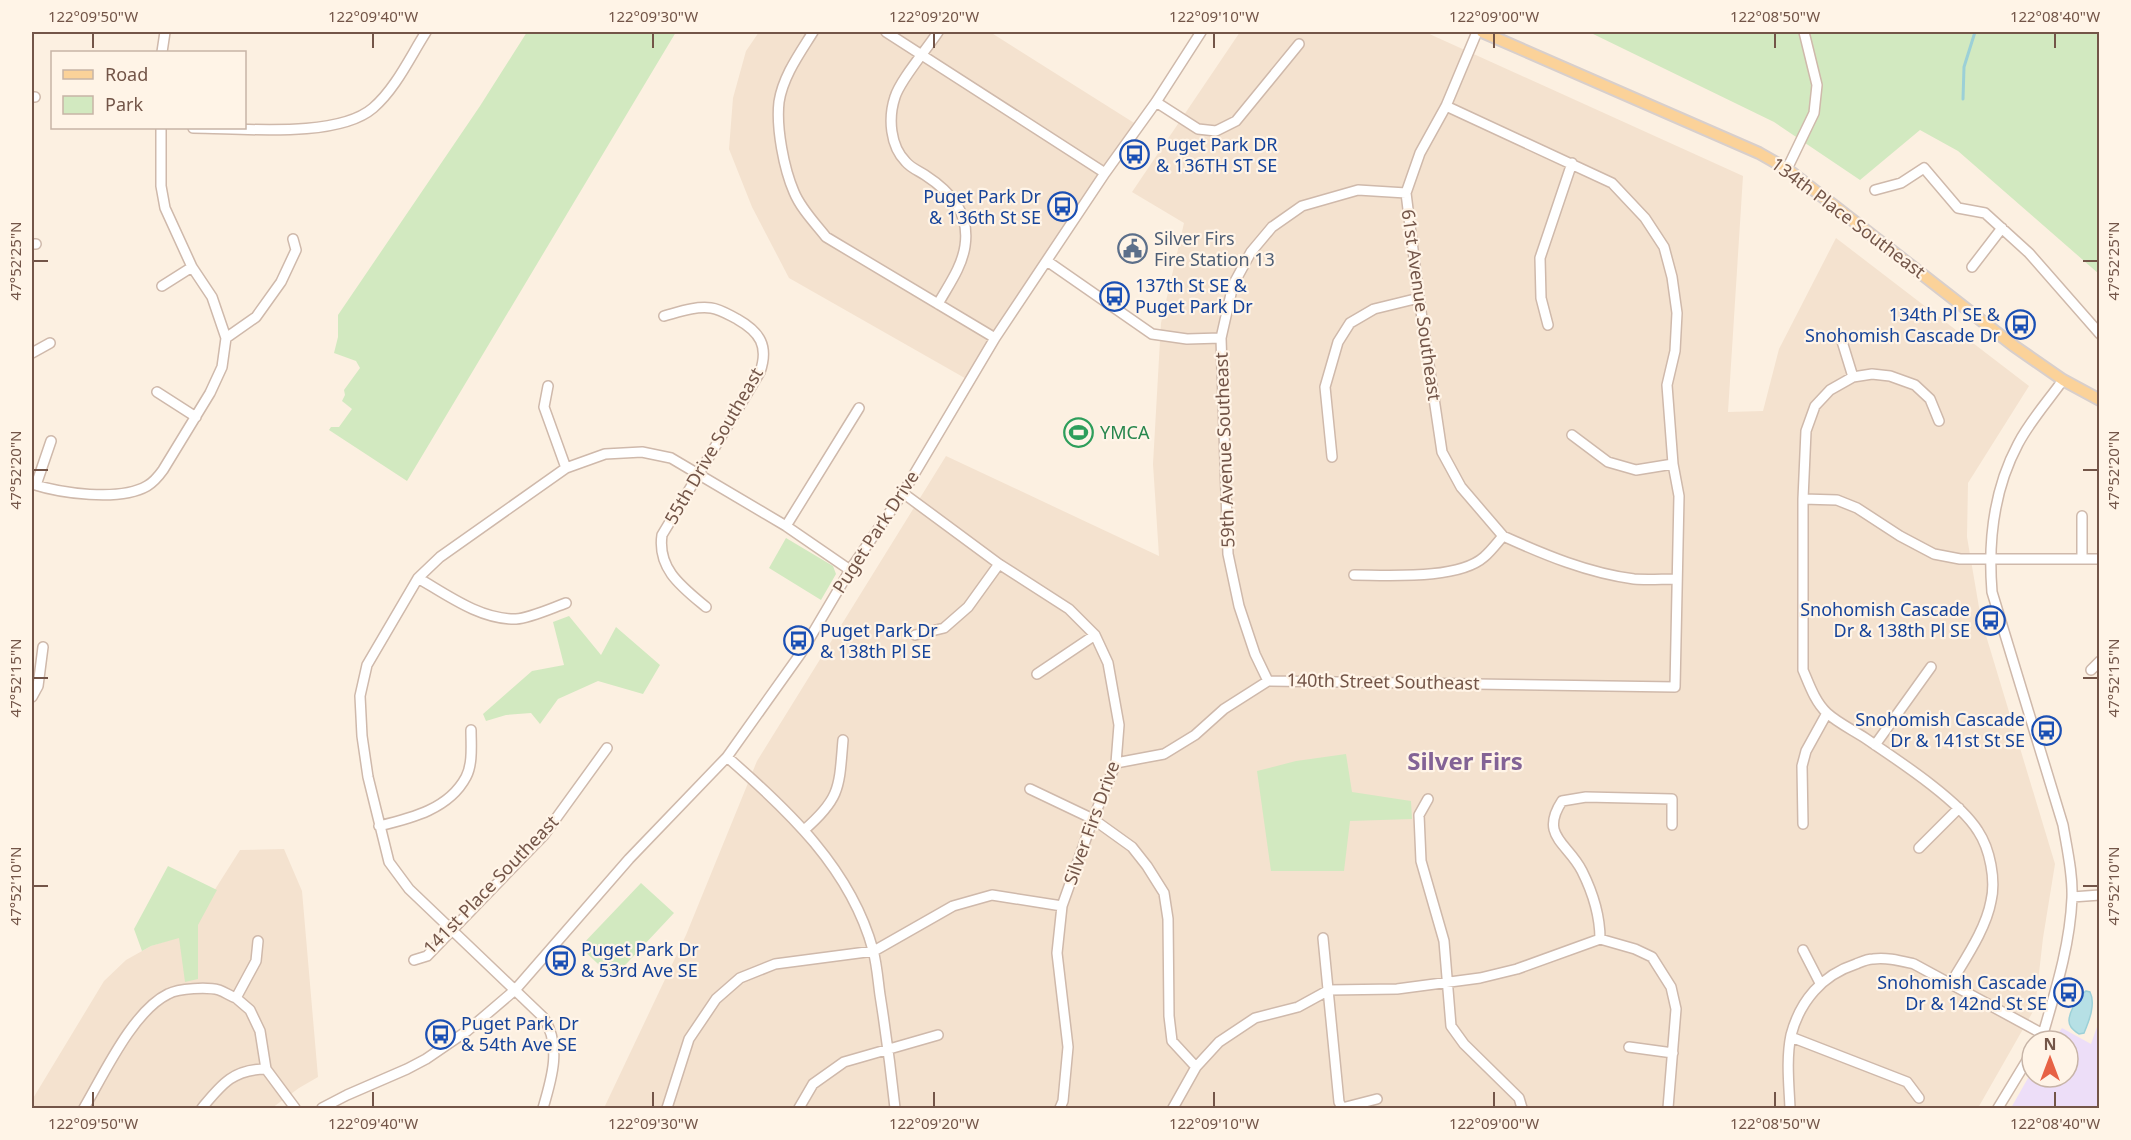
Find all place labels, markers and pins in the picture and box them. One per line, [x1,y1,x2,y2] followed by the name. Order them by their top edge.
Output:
[1156,132,1277,177] place label: Puget Park DR & 136TH ST SE
[1119,139,1151,171] bus stop icon: Puget Park DR & 136TH ST SE
[923,184,1042,229] place label: Puget Park Dr & 136th St SE
[1046,191,1078,223] bus stop icon: Puget Park Dr & 136th St SE
[1154,226,1275,271] place label: Silver Firs Fire Station 13
[1117,233,1149,265] public building icon: Silver Firs Fire Station 13
[1135,273,1253,318] place label: 137th St SE & Puget Park Dr
[1098,280,1130,312] bus stop icon: 137th St SE & Puget Park Dr
[1805,302,2001,347] place label: 134th Pl SE & Snohomish Cascade Dr
[2005,309,2037,341] bus stop icon: 134th Pl SE & Snohomish Cascade Dr
[1063,417,1095,449] sports icon: YMCA
[1100,420,1150,444] place label: YMCA
[1800,597,1970,642] place label: Snohomish Cascade Dr & 138th Pl SE
[1975,604,2007,636] bus stop icon: Snohomish Cascade Dr & 138th Pl SE
[820,618,938,663] place label: Puget Park Dr & 138th Pl SE
[783,625,815,657] bus stop icon: Puget Park Dr & 138th Pl SE
[1855,707,2025,752] place label: Snohomish Cascade Dr & 141st St SE
[2030,714,2062,746] bus stop icon: Snohomish Cascade Dr & 141st St SE
[581,937,699,982] place label: Puget Park Dr & 53rd Ave SE
[544,944,576,976] bus stop icon: Puget Park Dr & 53rd Ave SE
[1877,970,2047,1015] place label: Snohomish Cascade Dr & 142nd St SE
[2052,977,2084,1009] bus stop icon: Snohomish Cascade Dr & 142nd St SE
[461,1011,579,1056] place label: Puget Park Dr & 54th Ave SE
[424,1018,456,1050] bus stop icon: Puget Park Dr & 54th Ave SE

